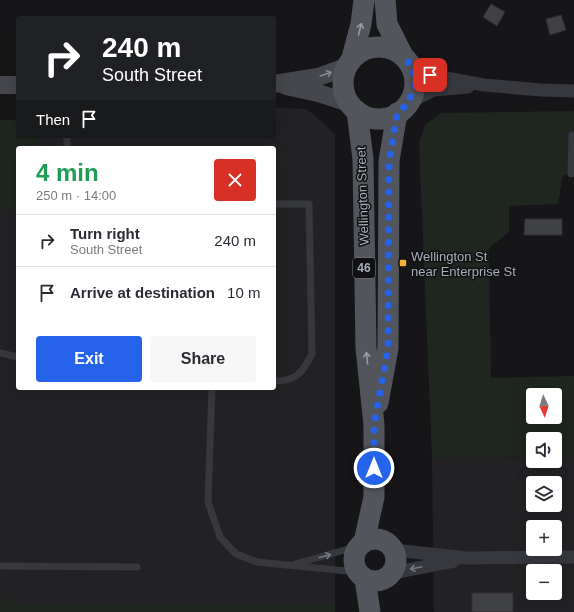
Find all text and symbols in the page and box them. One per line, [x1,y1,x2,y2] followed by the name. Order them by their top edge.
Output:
[357,23,364,36] one-way arrow
[36,32,88,84] icon: right
[102,32,181,63] text: 240 m
[413,58,447,92] pin
[419,64,441,86] icon: arrive
[102,65,202,85] text: South Street
[319,70,331,78] one-way arrow
[78,108,100,130] icon: arrive
[36,111,70,128] text: Then
[353,146,372,246] street label: Wellington Street
[36,159,99,186] text: 4 min
[214,159,256,201] button: close
[36,188,116,203] text: 250 m · 14:00
[70,225,140,242] text: Turn right
[36,230,58,252] icon: right
[214,232,256,249] text: 240 m
[70,242,142,257] text: South Street
[411,249,516,279] place label: Wellington St near Enterprise St
[353,258,375,278] road number: 46
[398,258,408,268] marker: Wellington St near Enterprise St
[36,282,58,304] icon: arrive
[70,284,215,301] text: Arrive at destination
[227,284,260,301] text: 10 m
[36,336,142,382] button: Exit
[150,336,256,382] button: Share
[363,352,370,365] one-way arrow
[526,388,562,424] north arrow
[526,388,562,600] map controls
[526,432,562,468] button: sound
[353,447,395,489] position arrow
[526,476,562,512] button: layers
[526,520,562,556] button: +
[318,552,331,559] one-way arrow
[526,564,562,600] button: −
[410,565,423,573] one-way arrow

